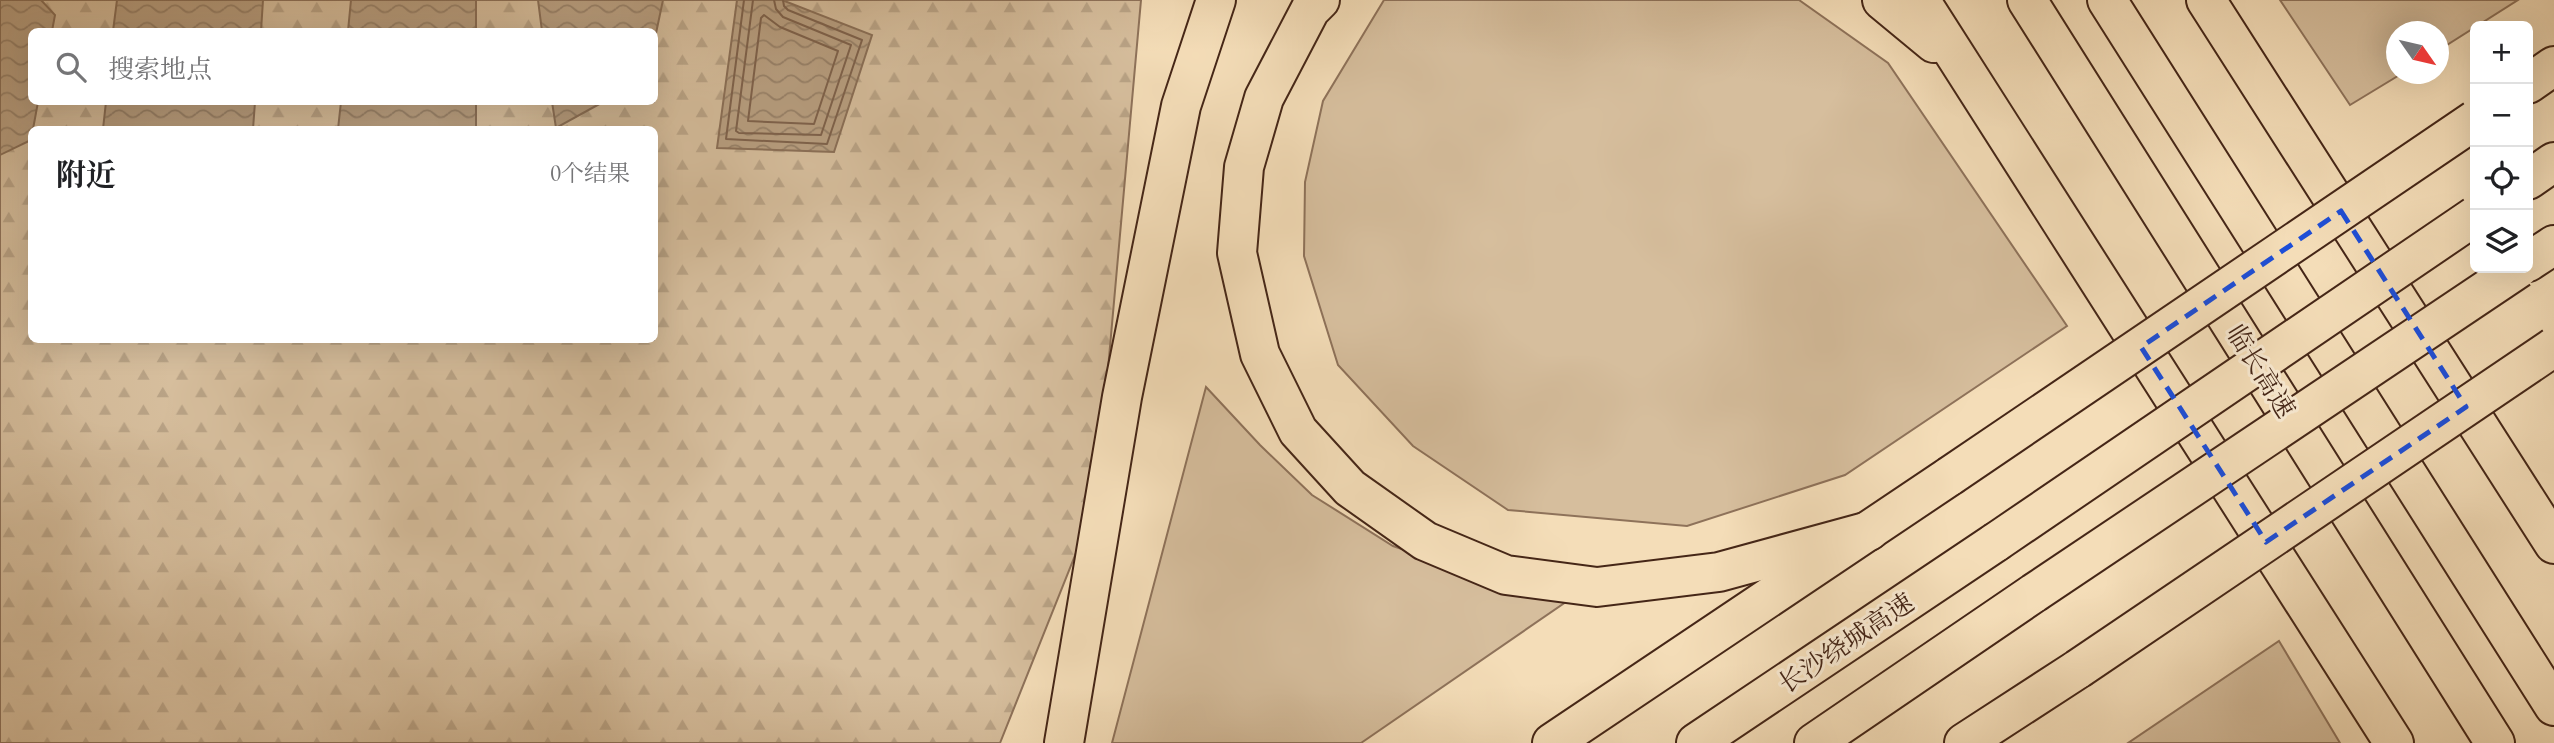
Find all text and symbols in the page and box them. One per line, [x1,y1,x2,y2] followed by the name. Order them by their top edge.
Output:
[2386,21,2449,84] north arrow
[2470,21,2533,273] map controls
[2470,21,2533,84] button: +
[28,28,658,105] search box
[52,48,90,86] icon: search
[108,52,212,86] text: 搜索地点
[2470,84,2533,147] button: −
[2470,147,2533,210] button: locate
[56,155,116,194] text: 附近
[550,158,630,188] text: 0个结果
[2470,210,2533,273] button: layers
[2219,318,2303,424] street label: 临长高速
[1772,585,1920,701] street label: 长沙绕城高速

